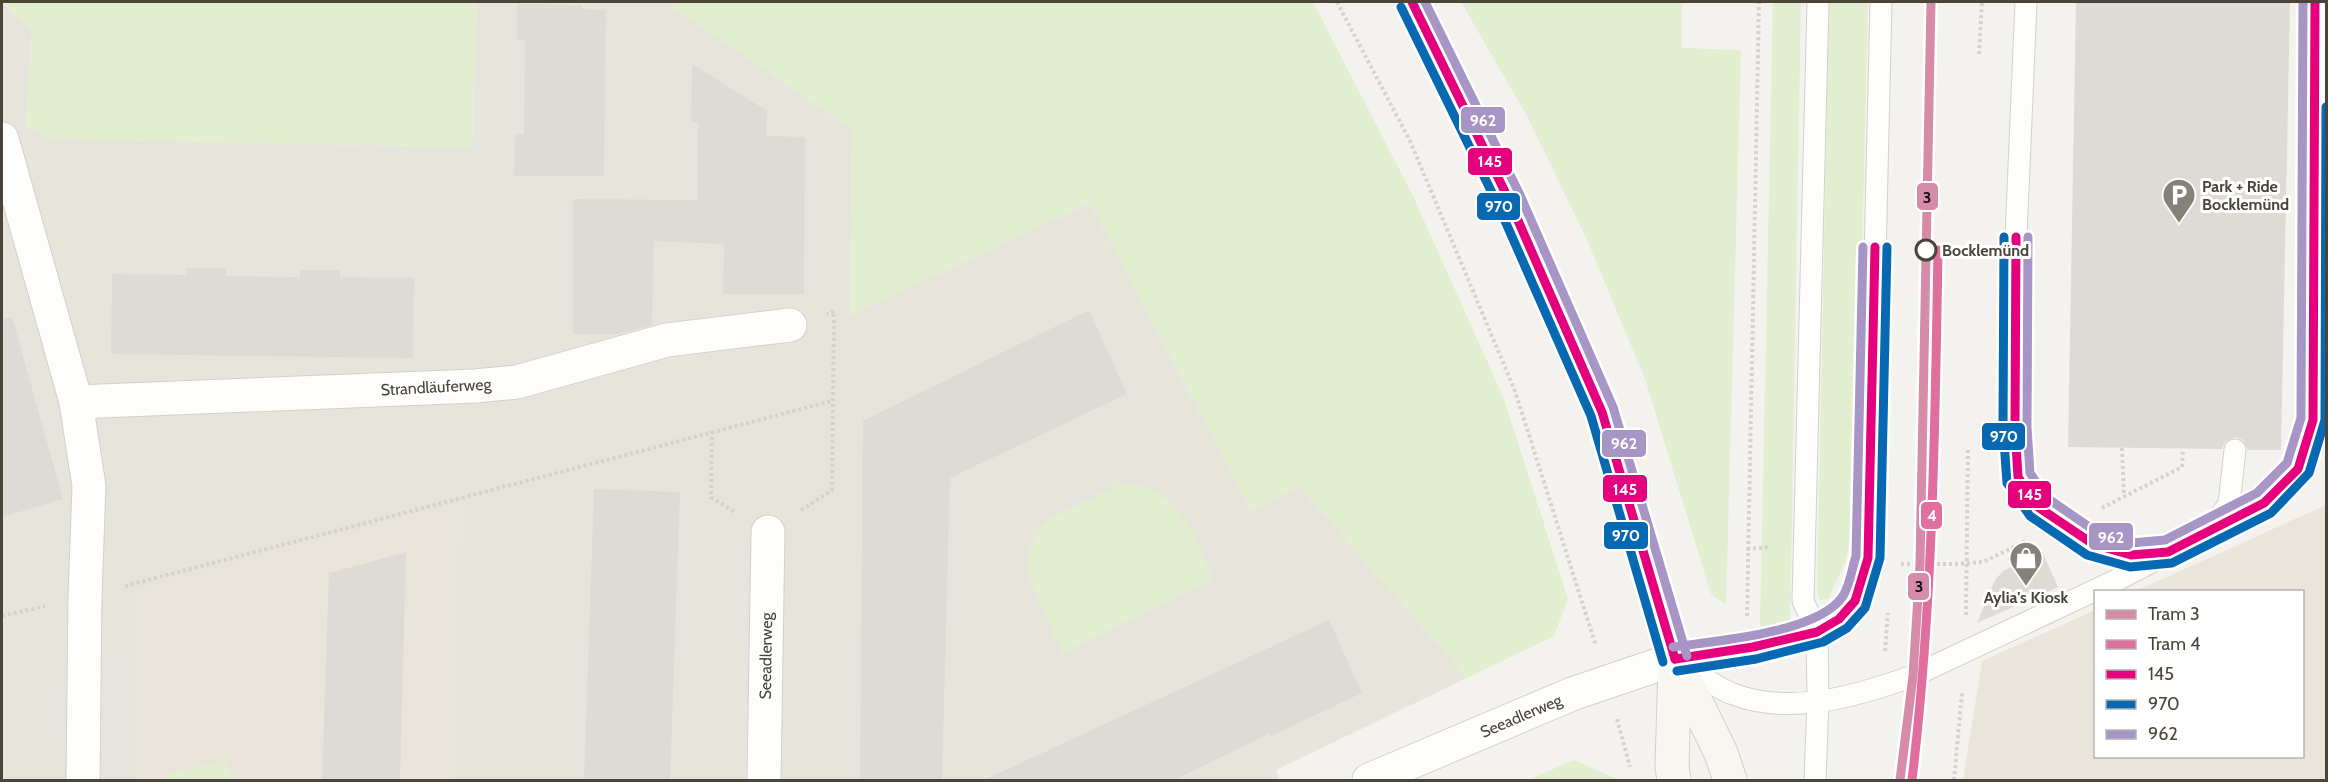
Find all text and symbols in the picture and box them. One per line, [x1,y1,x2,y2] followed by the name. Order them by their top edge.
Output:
[1460,106,1506,134] line badge: 962
[1470,111,1496,130] text: 962
[1467,147,1513,176] line badge: 145
[1478,152,1502,171] text: 145
[2161,177,2197,224] parking icon: Park + Ride Bocklemünd
[2202,177,2289,214] place label: Park + Ride Bocklemünd
[1916,182,1939,211] line badge: 3
[1923,188,1931,207] text: 3
[1476,192,1521,221] line badge: 970
[1485,197,1513,216] text: 970
[1915,239,1937,261] marker: Bocklemünd
[1942,241,2029,260] place label: Bocklemünd
[380,375,493,399] street label: Strandläuferweg
[1981,422,2026,451] line badge: 970
[1990,427,2018,446] text: 970
[1601,429,1647,458] line badge: 962
[1611,434,1637,453] text: 962
[1602,474,1648,503] line badge: 145
[1613,480,1637,499] text: 145
[2007,480,2052,509] line badge: 145
[2018,485,2042,504] text: 145
[1920,501,1943,530] line badge: 4
[1927,506,1937,525] text: 4
[1603,521,1649,550] line badge: 970
[2088,522,2134,551] line badge: 962
[1612,526,1640,545] text: 970
[2098,528,2124,547] text: 962
[2008,540,2044,587] shop icon: Aylia's Kiosk
[1907,572,1930,601] line badge: 3
[1915,577,1923,596] text: 3
[1984,588,2069,607] place label: Aylia's Kiosk
[2094,590,2304,758] legend
[2148,603,2200,625] text: Tram 3
[756,611,776,700] street label: Seeadlerweg
[2148,633,2200,655] text: Tram 4
[2148,663,2174,685] text: 145
[1477,690,1566,742] street label: Seeadlerweg
[2148,693,2180,715] text: 970
[2148,723,2178,745] text: 962

